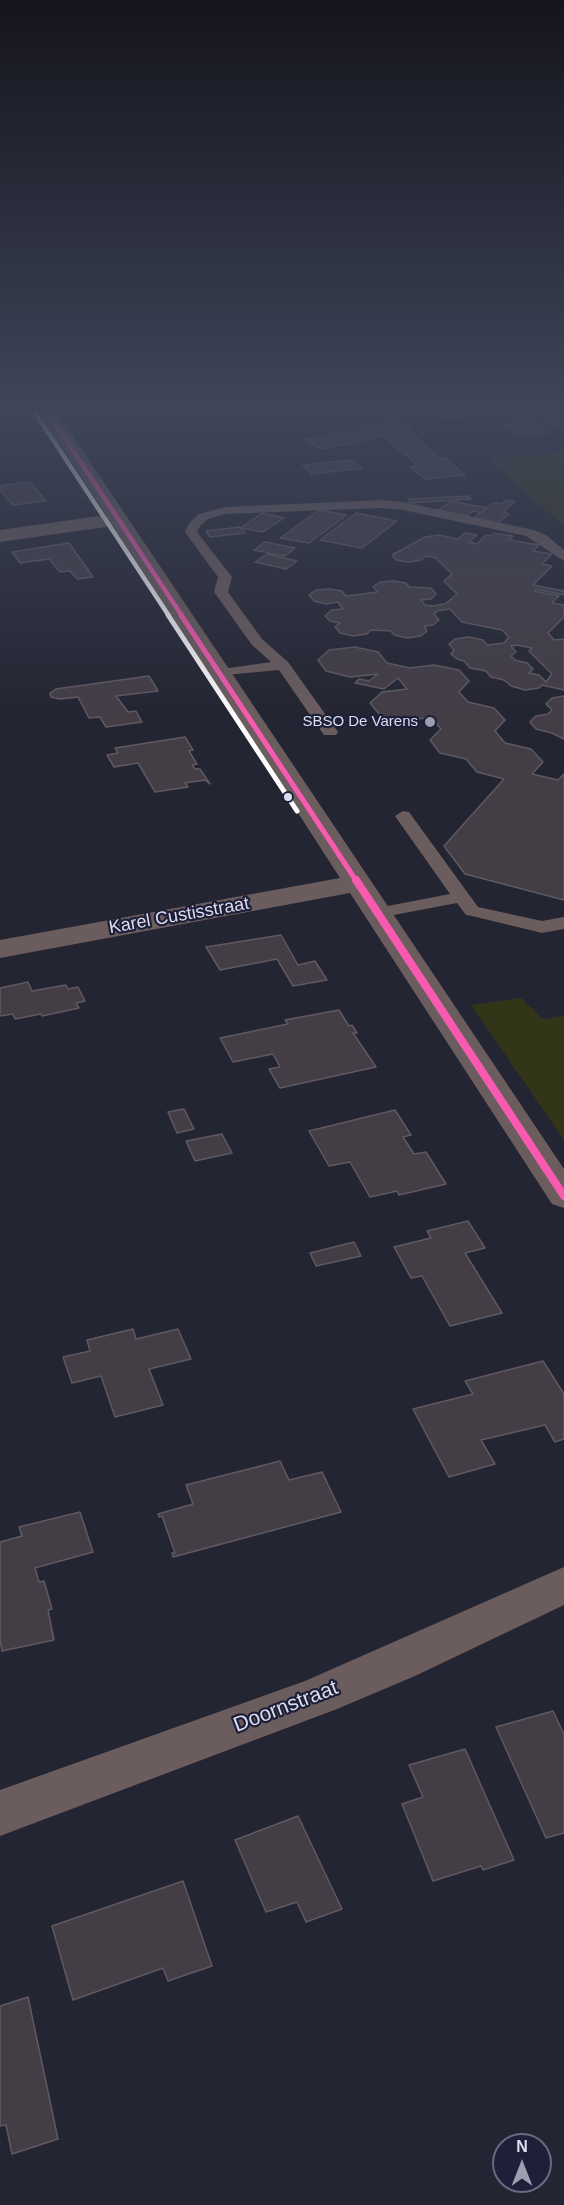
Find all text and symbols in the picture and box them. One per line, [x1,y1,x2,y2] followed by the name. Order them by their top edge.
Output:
[302,713,418,731] place label: SBSO De Varens
[423,715,437,729] marker: SBSO De Varens
[282,791,294,803] unlabelled marker
[107,893,251,939] street label: Karel Custisstraat
[230,1676,342,1738] street label: Doornstraat
[492,2133,552,2193] north arrow
[516,2138,528,2155] text: N

